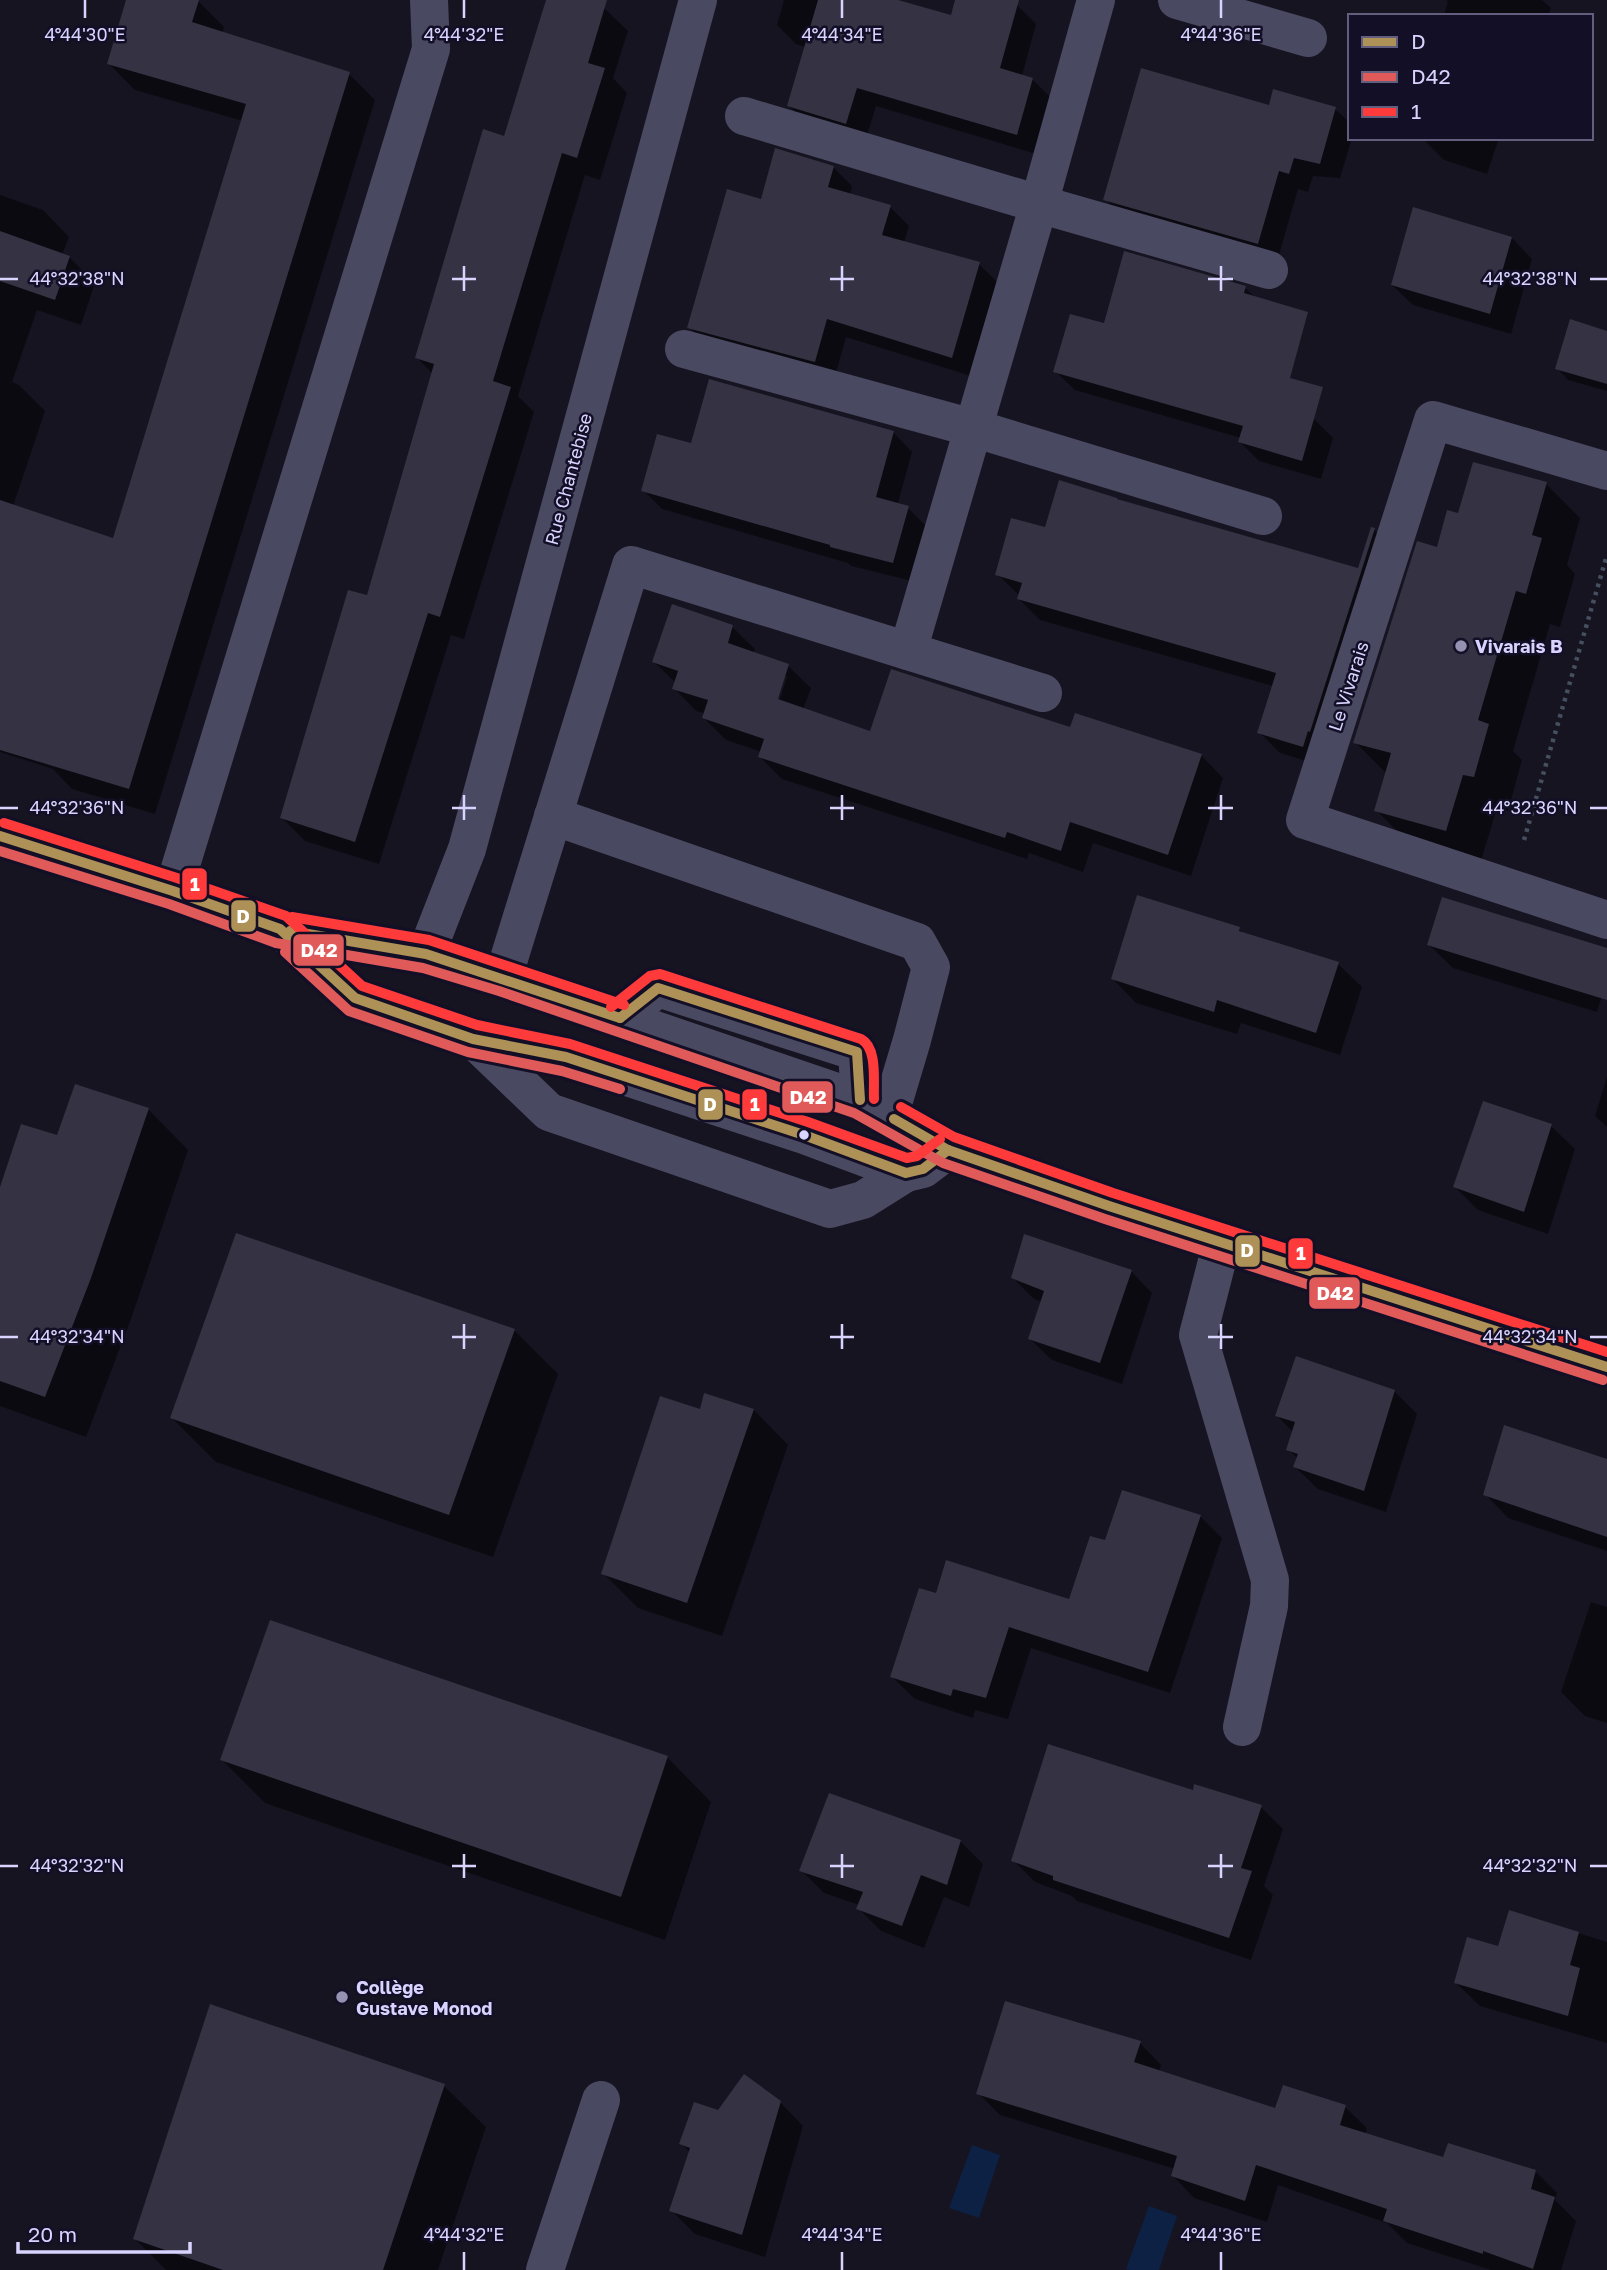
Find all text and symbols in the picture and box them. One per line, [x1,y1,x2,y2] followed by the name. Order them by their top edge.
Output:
[1348,14,1593,140] legend
[44,23,126,45] text: 4°44'30"E
[424,23,504,45] text: 4°44'32"E
[802,23,882,45] text: 4°44'34"E
[1181,23,1261,45] text: 4°44'36"E
[1411,28,1426,54] text: D
[1411,63,1451,89] text: D42
[1411,98,1421,124] text: 1
[29,267,125,289] text: 44°32'38"N
[1482,267,1578,289] text: 44°32'38"N
[540,411,596,547] street label: Rue Chantebise
[1475,635,1563,657] place label: Vivarais B
[1323,638,1373,734] street label: Le Vivarais
[1453,638,1469,654] marker: Vivarais B
[29,796,125,818] text: 44°32'36"N
[1482,796,1578,818] text: 44°32'36"N
[181,867,208,901] line badge: 1
[190,872,200,895] text: 1
[230,899,257,933] line badge: D
[236,904,250,927] text: D
[292,933,345,967] line badge: D42
[300,938,338,961] text: D42
[781,1080,834,1114] line badge: D42
[789,1085,827,1108] text: D42
[697,1088,724,1121] line badge: D
[741,1088,768,1121] line badge: 1
[703,1092,717,1115] text: D
[750,1092,760,1115] text: 1
[797,1128,811,1142] unlabelled marker
[1234,1234,1261,1268] line badge: D
[1287,1237,1314,1270] line badge: 1
[1240,1238,1254,1261] text: D
[1296,1241,1306,1264] text: 1
[1308,1276,1361,1310] line badge: D42
[1316,1281,1354,1304] text: D42
[29,1325,125,1347] text: 44°32'34"N
[1482,1325,1578,1347] text: 44°32'34"N
[30,1854,124,1876] text: 44°32'32"N
[1483,1854,1577,1876] text: 44°32'32"N
[356,1976,492,2019] place label: Collège Gustave Monod
[334,1989,350,2005] marker: Collège Gustave Monod
[18,2210,189,2254] scale bar
[28,2221,77,2247] text: 20 m
[424,2223,504,2245] text: 4°44'32"E
[802,2223,882,2245] text: 4°44'34"E
[1181,2223,1261,2245] text: 4°44'36"E

